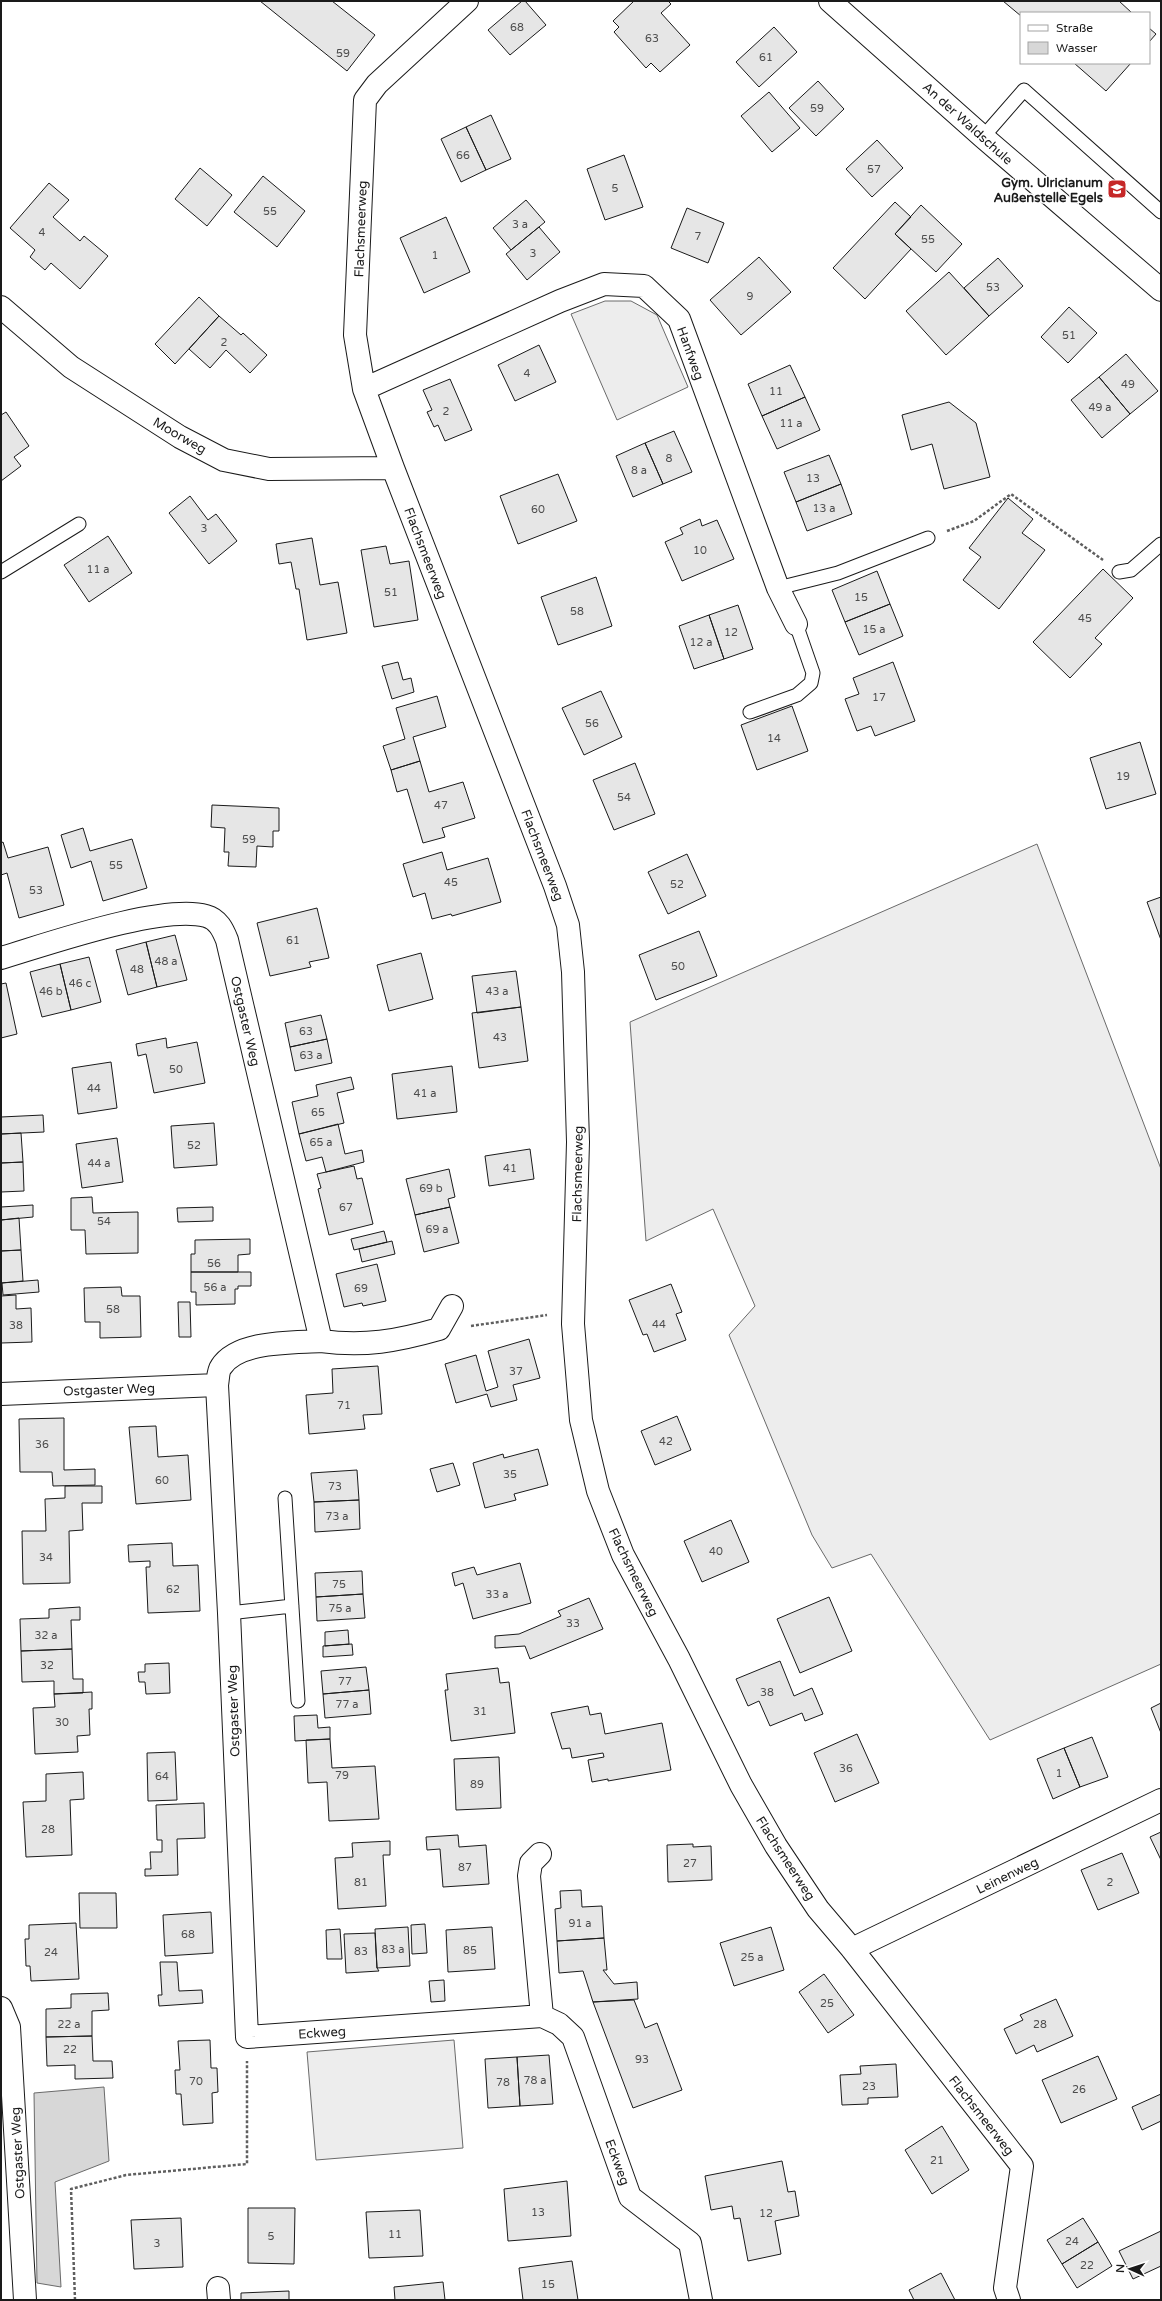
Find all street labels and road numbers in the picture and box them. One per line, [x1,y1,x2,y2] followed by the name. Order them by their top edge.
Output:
[919,79,1016,168] street label: An der Waldschule
[351,180,371,278] street label: Flachsmeerweg
[673,324,707,382] street label: Hanfweg
[150,414,209,458] street label: Moorweg
[400,505,450,601] street label: Flachsmeerweg
[517,807,567,903] street label: Flachsmeerweg
[227,975,263,1068] street label: Ostgaster Weg
[569,1125,587,1223] street label: Flachsmeerweg
[63,1380,155,1400] street label: Ostgaster Weg
[605,1525,662,1619] street label: Flachsmeerweg
[224,1665,244,1757] street label: Ostgaster Weg
[752,1814,818,1904] street label: Flachsmeerweg
[974,1854,1041,1898] street label: Leinenweg
[298,2023,347,2043] street label: Eckweg
[945,2073,1017,2159] street label: Flachsmeerweg
[8,2107,28,2199] street label: Ostgaster Weg
[601,2137,633,2188] street label: Eckweg

